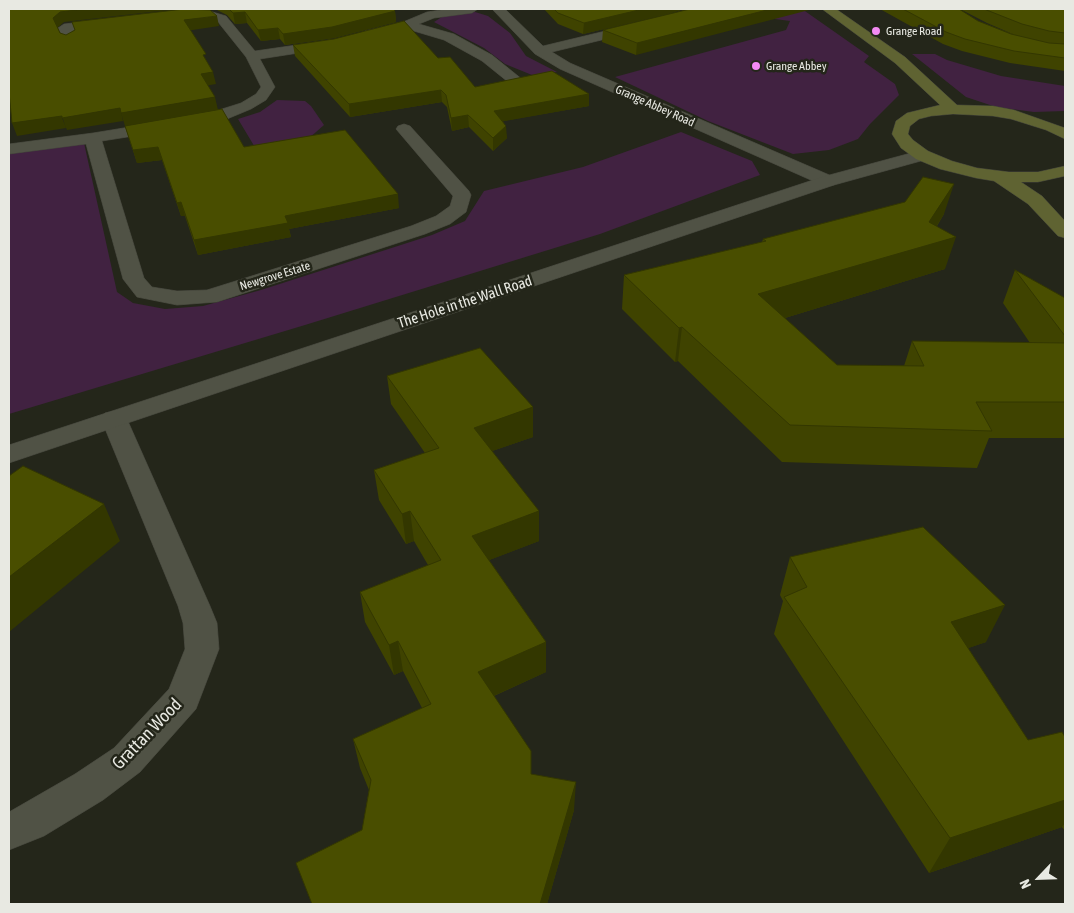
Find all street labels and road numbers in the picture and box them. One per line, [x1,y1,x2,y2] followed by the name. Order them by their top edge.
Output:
[613,82,697,130] street label: Grange Abbey Road
[238,258,312,294] street label: Newgrove Estate
[396,272,534,332] street label: The Hole in the Wall Road
[108,694,186,774] street label: Grattan Wood

